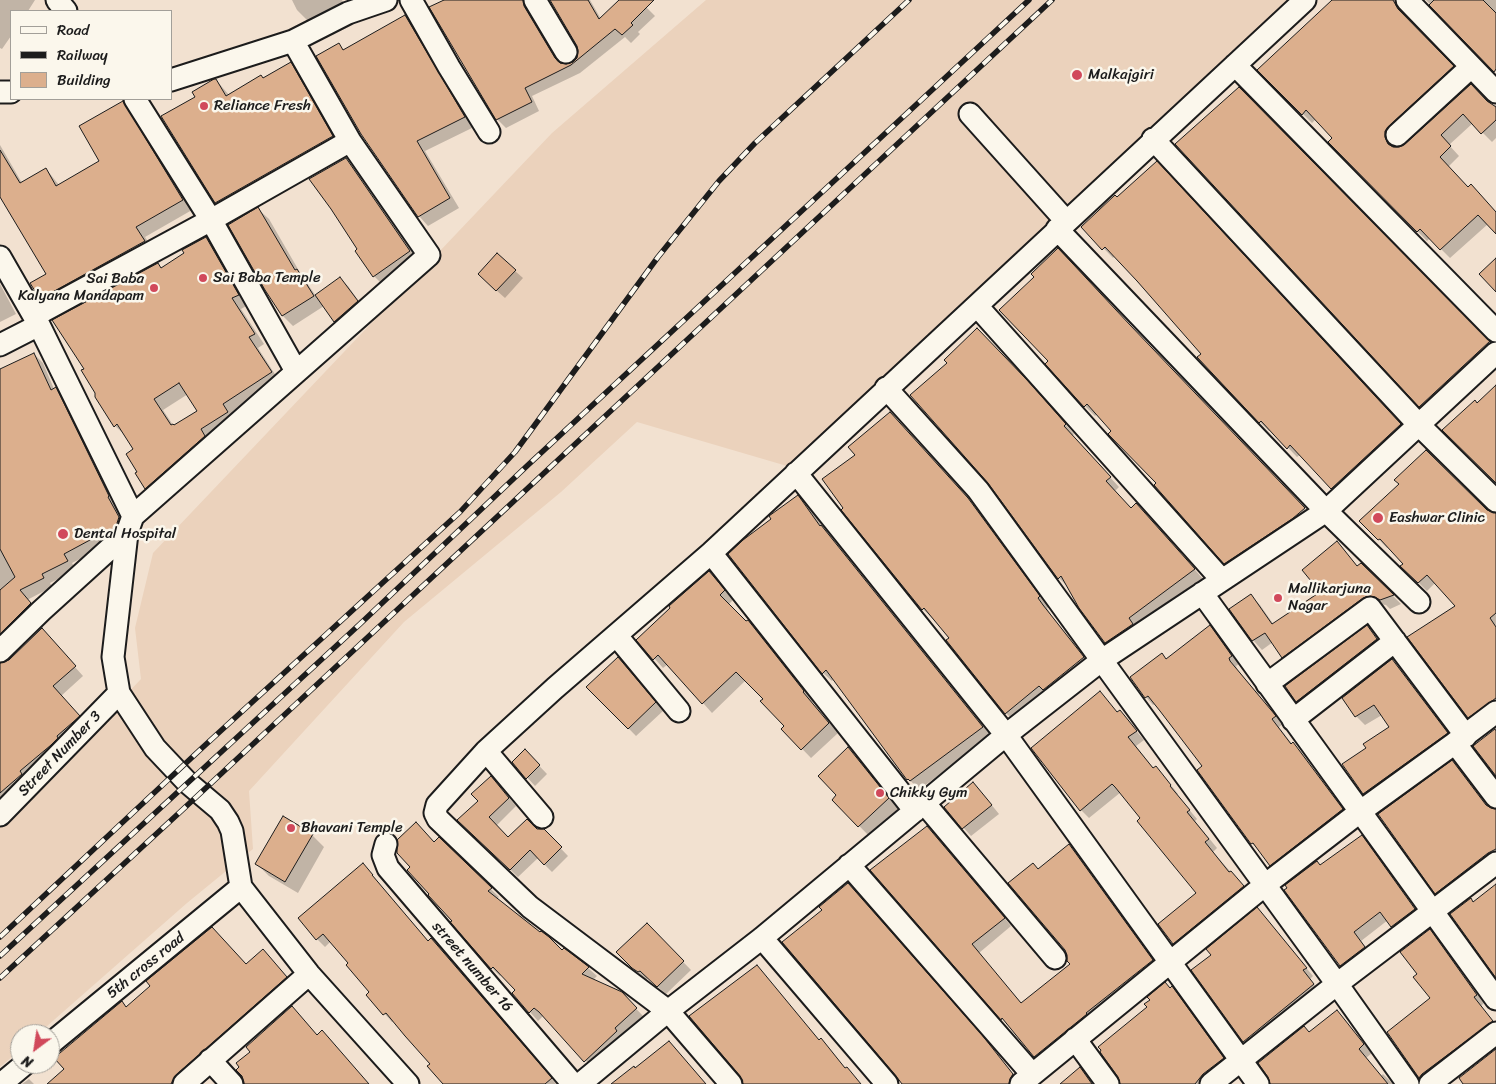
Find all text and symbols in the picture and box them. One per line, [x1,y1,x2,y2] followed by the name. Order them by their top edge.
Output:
[10,10,172,100] legend
[57,17,89,43] text: Road
[57,42,108,68] text: Railway
[1088,66,1154,84] place label: Malkajgiri
[57,67,111,93] text: Building
[1070,68,1084,82] marker: Malkajgiri
[214,97,311,115] place label: Reliance Fresh
[198,100,210,112] marker: Reliance Fresh
[213,269,321,287] place label: Sai Baba Temple
[18,270,144,305] place label: Sai Baba Kalyana Mandapam
[197,272,209,284] marker: Sai Baba Temple
[148,282,160,294] marker: Sai Baba Kalyana Mandapam
[1389,509,1485,527] place label: Eashwar Clinic
[1371,511,1385,525] marker: Eashwar Clinic
[74,525,176,543] place label: Dental Hospital
[56,527,70,541] marker: Dental Hospital
[1288,580,1371,615] place label: Mallikarjuna Nagar
[1272,592,1284,604] marker: Mallikarjuna Nagar
[15,708,105,800] street label: Street Number 3
[890,784,968,802] place label: Chikky Gym
[874,787,886,799] marker: Chikky Gym
[301,819,403,837] place label: Bhavani Temple
[285,822,297,834] marker: Bhavani Temple
[428,918,516,1016] street label: street number 16
[103,929,189,1003] street label: 5th cross road
[10,1024,60,1074] north arrow
[17,1048,38,1075] text: N

